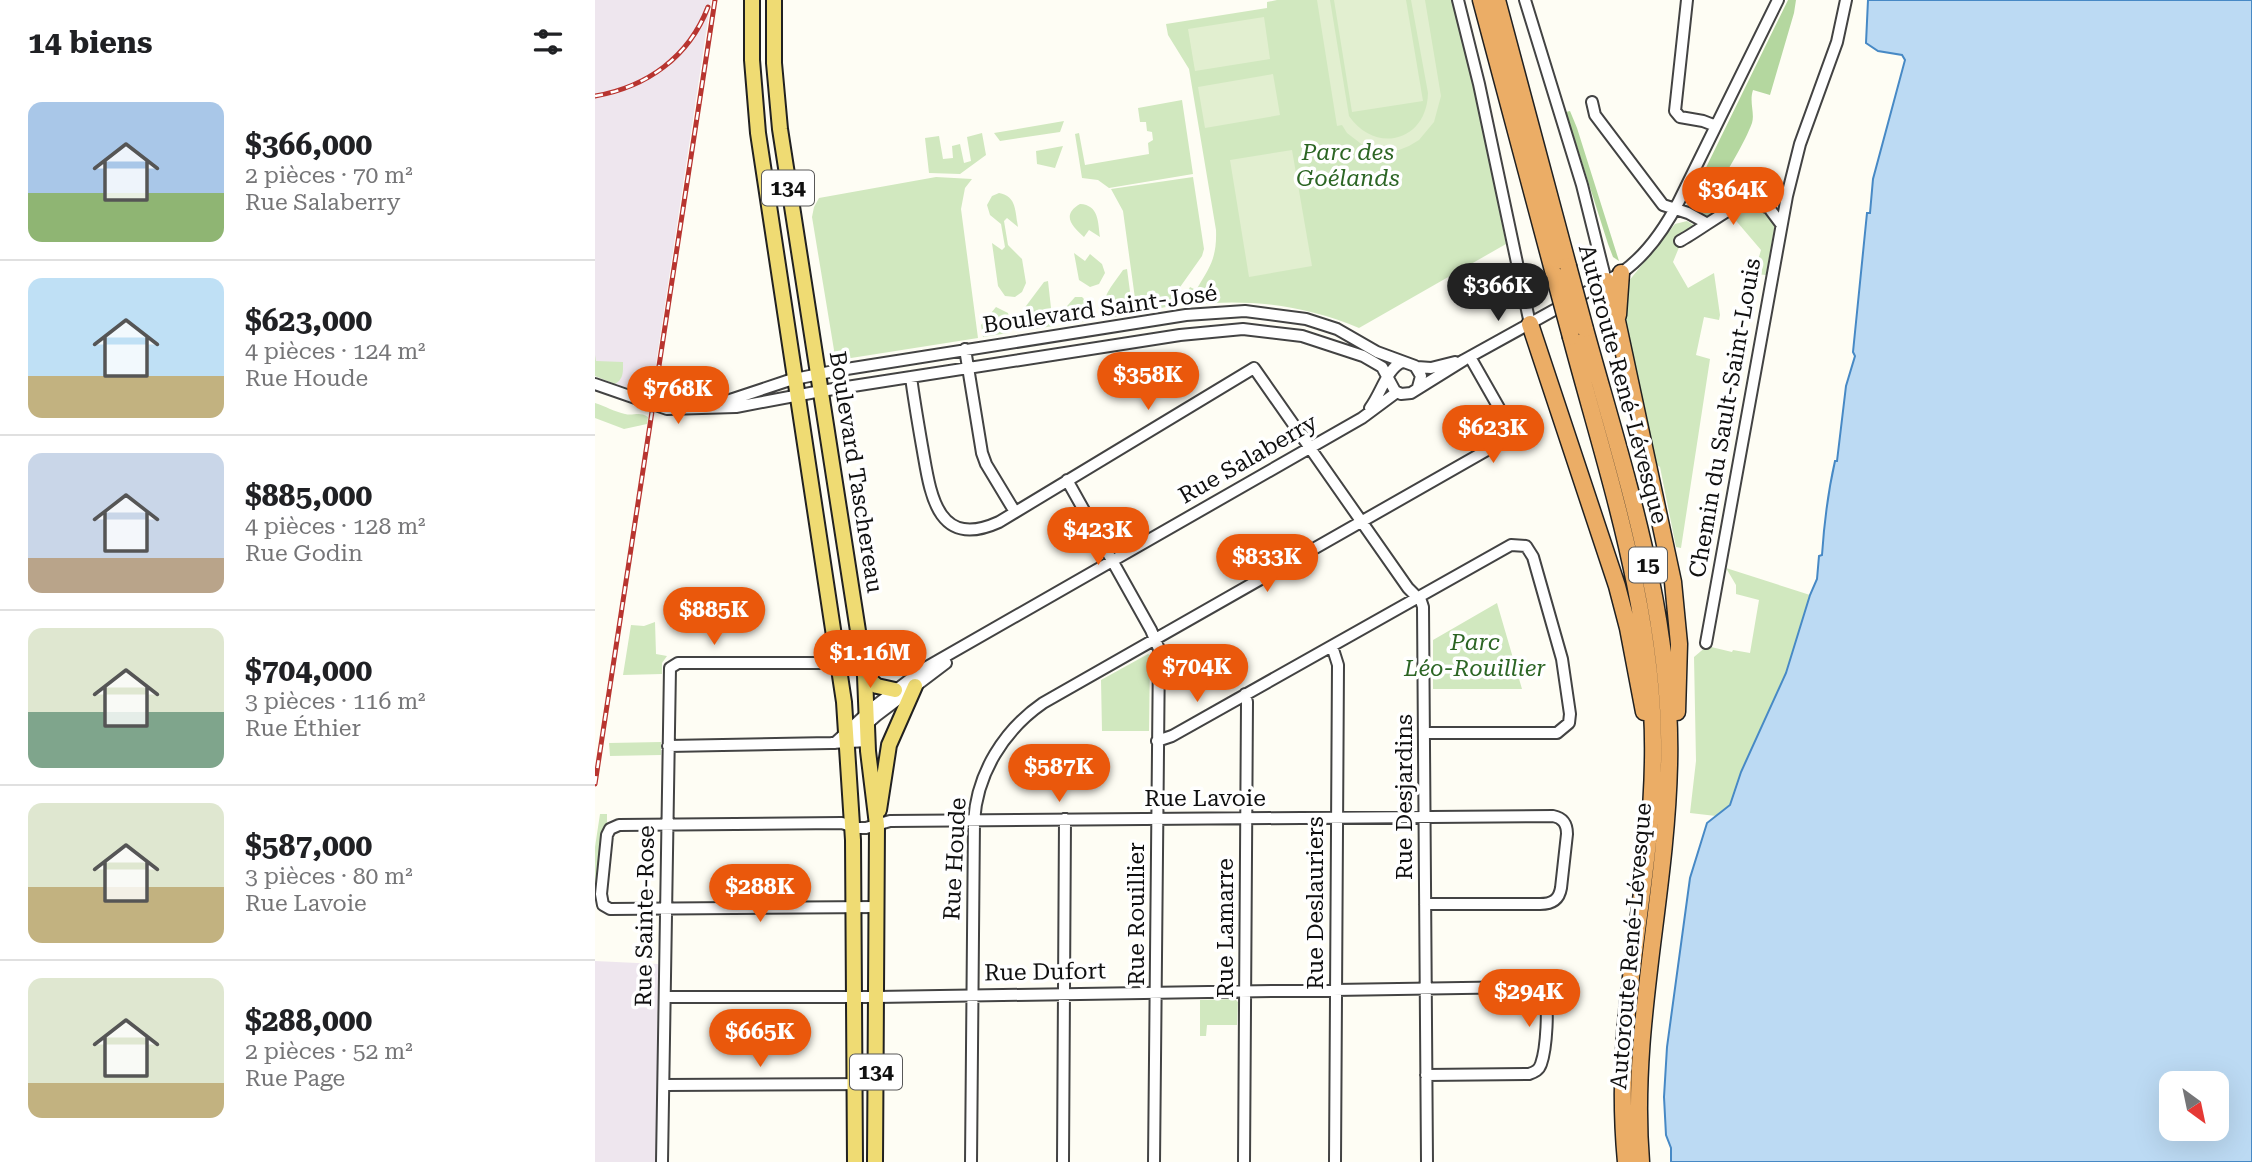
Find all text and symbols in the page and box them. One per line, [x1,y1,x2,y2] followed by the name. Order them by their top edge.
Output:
[529,23,567,61] icon: filters
[28,25,152,60] text: 14 biens
[245,127,372,162] text: $366,000
[84,130,168,214] icon: home
[1296,139,1400,192] park label: Parc des Goélands
[245,162,413,189] text: 2 pièces · 70 m²
[1684,168,1782,227] pin: $364K
[762,170,814,206] road number: 134
[1698,176,1768,203] text: $364K
[245,189,400,216] text: Rue Salaberry
[1573,242,1673,526] street label: Autoroute René-Lévesque
[1684,256,1766,580] street label: Chemin du Sault-Saint-Louis
[1449,264,1547,323] pin: $366K
[1463,272,1533,299] text: $366K
[981,279,1219,339] street label: Boulevard Saint-José
[245,303,372,338] text: $623,000
[84,306,168,390] icon: home
[245,338,426,365] text: 4 pièces · 124 m²
[824,349,888,595] street label: Boulevard Taschereau
[1099,352,1197,412] pin: $358K
[1113,361,1183,388] text: $358K
[245,365,368,392] text: Rue Houde
[629,366,727,426] pin: $768K
[643,375,713,402] text: $768K
[1444,406,1542,465] pin: $623K
[1174,408,1322,509] street label: Rue Salaberry
[1458,414,1528,441] text: $623K
[245,478,372,513] text: $885,000
[84,481,168,565] icon: home
[1049,508,1147,567] pin: $423K
[245,513,426,540] text: 4 pièces · 128 m²
[1063,516,1133,543] text: $423K
[1218,534,1316,594] pin: $833K
[245,540,363,567] text: Rue Godin
[1232,543,1302,570] text: $833K
[1629,548,1667,582] road number: 15
[665,588,763,647] pin: $885K
[679,596,749,623] text: $885K
[1403,629,1546,682] park label: Parc Léo-Rouillier
[813,630,927,690] pin: $1.16M
[830,639,910,666] text: $1.16M
[1148,644,1246,704] pin: $704K
[245,653,372,688] text: $704,000
[1162,653,1232,680] text: $704K
[84,656,168,740] icon: home
[245,688,426,715] text: 3 pièces · 116 m²
[1391,714,1418,880] street label: Rue Desjardins
[245,715,361,742] text: Rue Éthier
[1010,744,1108,804] pin: $587K
[1024,753,1094,780] text: $587K
[1144,785,1266,812] street label: Rue Lavoie
[938,797,972,921] street label: Rue Houde
[1605,802,1657,1090] street label: Autoroute René-Lévesque
[1302,816,1329,990] street label: Rue Deslauriers
[630,825,660,1007] street label: Rue Sainte-Rose
[245,828,372,863] text: $587,000
[84,831,168,915] icon: home
[1123,842,1150,986] street label: Rue Rouillier
[1212,858,1239,998] street label: Rue Lamarre
[245,863,413,890] text: 3 pièces · 80 m²
[711,864,809,924] pin: $288K
[725,873,795,900] text: $288K
[245,890,367,917] text: Rue Lavoie
[984,957,1107,987] street label: Rue Dufort
[1480,970,1578,1029] pin: $294K
[1494,978,1564,1005] text: $294K
[245,1003,372,1038] text: $288,000
[84,1006,168,1090] icon: home
[711,1010,809,1069] pin: $665K
[725,1018,795,1045] text: $665K
[245,1038,413,1065] text: 2 pièces · 52 m²
[850,1054,902,1090] road number: 134
[245,1065,345,1092] text: Rue Page
[2159,1071,2229,1141] north arrow
[2159,1071,2229,1141] map controls

